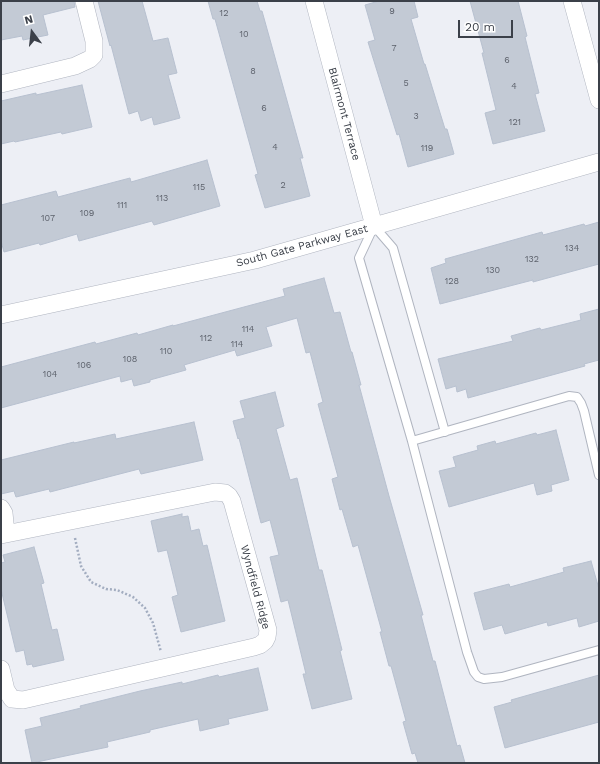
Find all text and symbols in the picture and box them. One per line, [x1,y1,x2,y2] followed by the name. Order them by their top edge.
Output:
[389,6,395,16] house number: 9
[220,8,228,18] house number: 12
[12,12,52,52] north arrow
[460,12,515,38] scale bar
[23,13,34,27] text: N
[465,20,495,34] text: 20 m
[239,29,249,39] house number: 10
[391,43,397,53] house number: 7
[504,55,510,65] house number: 6
[250,66,256,76] house number: 8
[325,66,363,162] street label: Blairmont Terrace
[403,78,409,88] house number: 5
[511,81,517,91] house number: 4
[261,103,267,113] house number: 6
[413,111,419,121] house number: 3
[509,117,521,127] house number: 121
[272,142,278,152] house number: 4
[421,143,433,153] house number: 119
[280,180,286,190] house number: 2
[193,182,205,192] house number: 115
[156,193,168,203] house number: 113
[117,200,127,210] house number: 111
[80,208,94,218] house number: 109
[41,213,55,223] house number: 107
[235,222,369,270] street label: South Gate Parkway East
[565,243,579,253] house number: 134
[525,254,539,264] house number: 132
[486,265,500,275] house number: 130
[445,276,459,286] house number: 128
[242,324,254,334] house number: 114
[200,333,212,343] house number: 112
[231,339,243,349] house number: 114
[160,346,172,356] house number: 110
[123,354,137,364] house number: 108
[77,360,91,370] house number: 106
[43,369,57,379] house number: 104
[237,543,273,631] street label: Wyndfield Ridge

